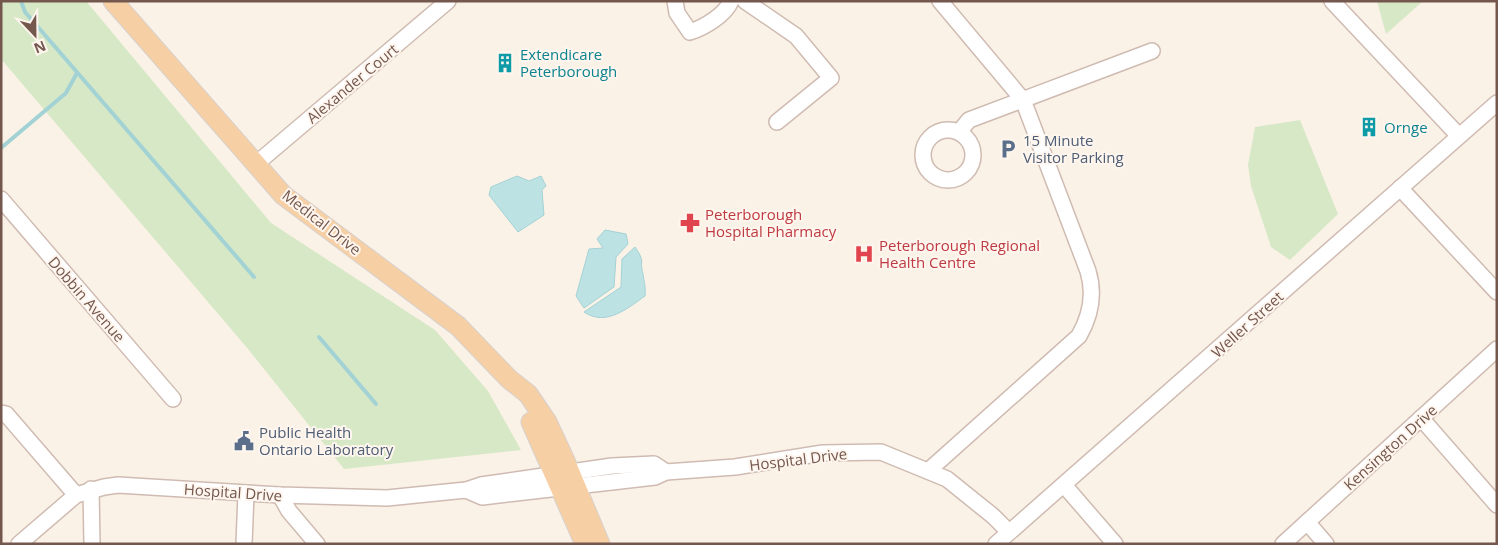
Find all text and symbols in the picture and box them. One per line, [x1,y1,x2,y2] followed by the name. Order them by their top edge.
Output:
[10,10,60,60] north arrow
[31,37,49,58] text: N
[302,39,402,127] street label: Alexander Court
[520,44,617,81] place label: Extendicare Peterborough
[494,52,516,74] building icon: Extendicare Peterborough
[1358,116,1380,138] building icon: Ornge
[1384,117,1428,137] place label: Ornge
[1023,130,1124,167] place label: 15 Minute Visitor Parking
[997,138,1019,160] parking icon: 15 Minute Visitor Parking
[278,185,366,259] street label: Medical Drive
[705,204,837,241] place label: Peterborough Hospital Pharmacy
[679,212,701,234] pharmacy icon: Peterborough Hospital Pharmacy
[879,235,1040,272] place label: Peterborough Regional Health Centre
[853,243,875,265] hospital icon: Peterborough Regional Health Centre
[44,252,130,346] street label: Dobbin Avenue
[1207,286,1287,362] street label: Weller Street
[1339,400,1441,494] street label: Kensington Drive
[259,422,394,459] place label: Public Health Ontario Laboratory
[233,430,255,452] public building icon: Public Health Ontario Laboratory
[748,443,848,475] street label: Hospital Drive
[183,479,283,505] street label: Hospital Drive

